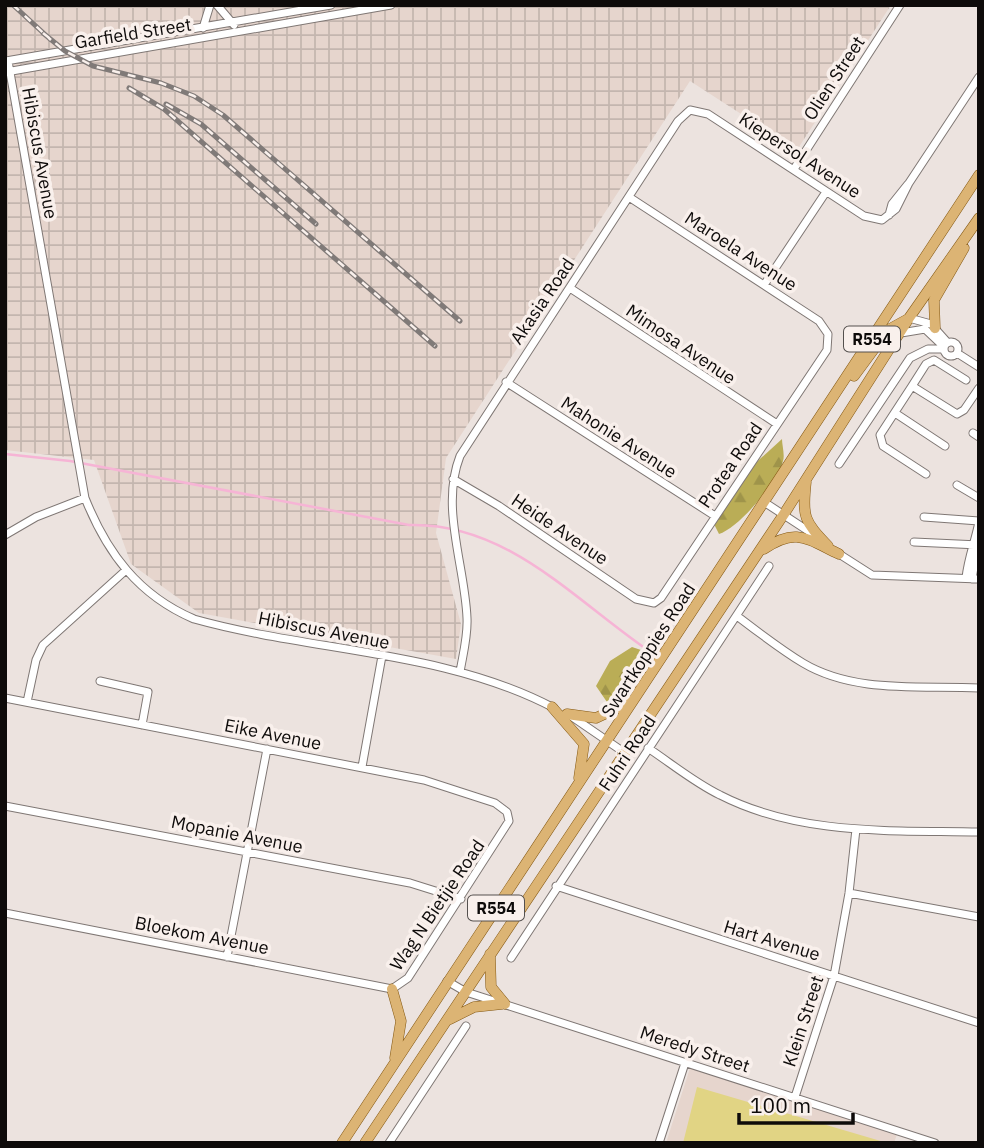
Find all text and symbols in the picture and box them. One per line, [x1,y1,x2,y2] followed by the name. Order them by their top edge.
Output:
[73,12,193,54] street label: Garfield Street
[798,32,870,124] street label: Olien Street
[17,85,63,221] street label: Hibiscus Avenue
[735,107,865,203] street label: Kiepersol Avenue
[680,206,802,296] street label: Maroela Avenue
[505,254,579,348] street label: Akasia Road
[622,299,740,389] street label: Mimosa Avenue
[844,326,900,352] road number: R554
[557,391,681,483] street label: Mahonie Avenue
[693,418,767,512] street label: Protea Road
[507,488,613,570] street label: Heide Avenue
[596,578,700,722] street label: Swartkoppies Road
[256,606,392,654] street label: Hibiscus Avenue
[593,711,661,795] street label: Fuhri Road
[223,713,324,755] street label: Eike Avenue
[169,810,305,858] street label: Mopanie Avenue
[385,835,489,975] street label: Wag N Bietjie Road
[468,896,524,920] road number: R554
[133,911,271,959] street label: Bloekom Avenue
[721,914,823,966] street label: Hart Avenue
[777,972,829,1070] street label: Klein Street
[637,1020,753,1078] street label: Meredy Street
[739,1082,853,1126] scale bar
[750,1091,811,1119] text: 100 m

